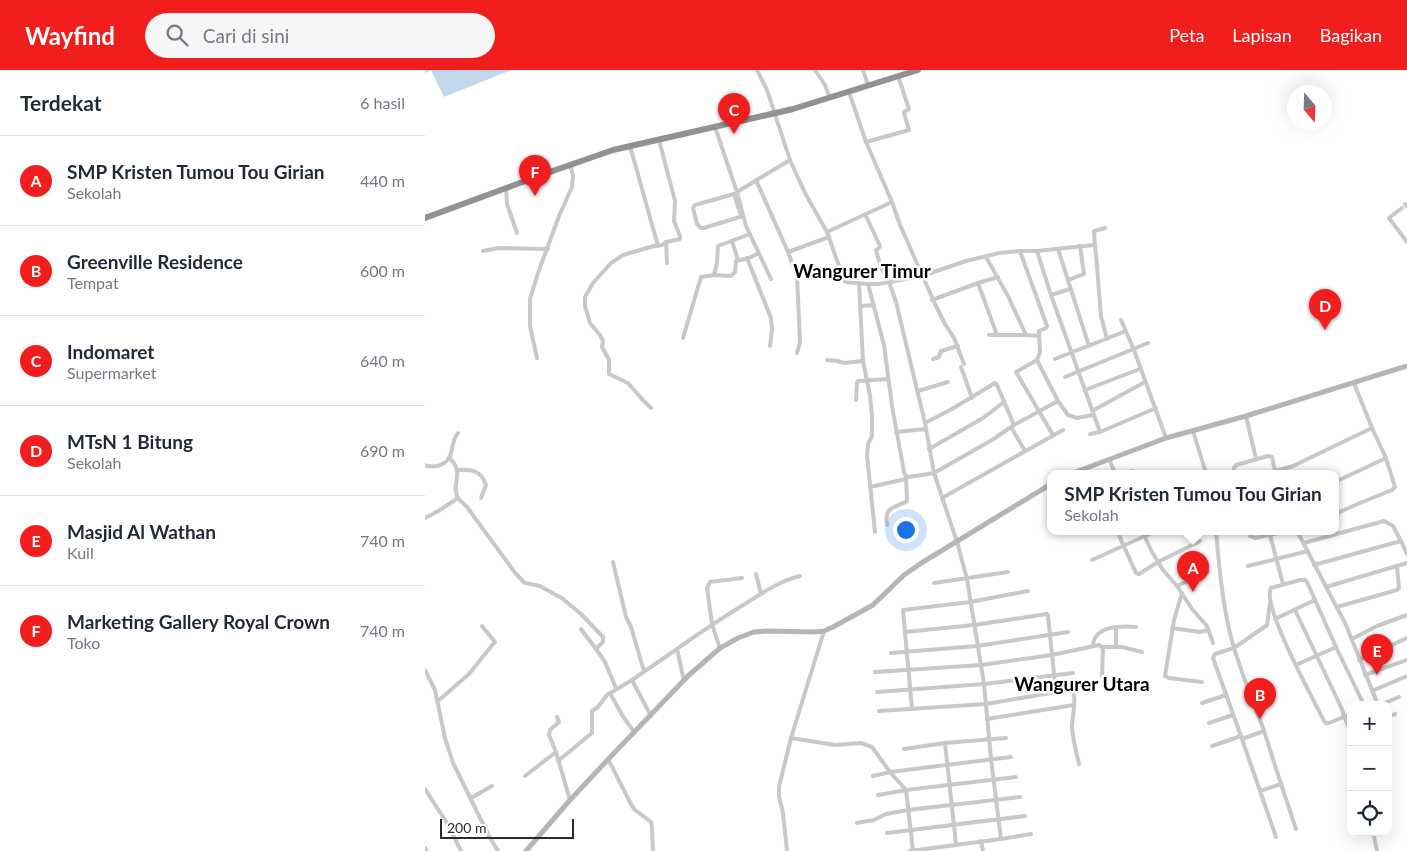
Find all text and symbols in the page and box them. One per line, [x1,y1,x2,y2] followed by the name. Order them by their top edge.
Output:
[145,13,495,58] search box
[25,21,115,50] text: Wayfind
[163,21,191,49] icon: search
[203,24,289,47] text: Cari di sini
[1169,24,1204,46] text: Peta
[1232,24,1292,46] text: Lapisan
[1320,24,1382,46] text: Bagikan
[1287,85,1332,130] north arrow
[20,90,102,115] text: Terdekat
[360,93,405,112] text: 6 hasil
[718,93,750,134] pin: C
[519,155,551,196] pin: F
[67,160,325,183] text: SMP Kristen Tumou Tou Girian
[30,171,42,190] text: A
[360,171,405,190] text: 440 m
[67,183,121,202] text: Sekolah
[67,250,243,273] text: Greenville Residence
[793,259,932,282] district label: Wangurer Timur
[31,261,41,280] text: B
[360,261,405,280] text: 600 m
[67,273,119,292] text: Tempat
[1309,289,1341,330] pin: D
[67,340,154,363] text: Indomaret
[31,351,41,370] text: C
[360,351,405,370] text: 640 m
[67,363,156,382] text: Supermarket
[67,430,193,453] text: MTsN 1 Bitung
[30,441,42,460] text: D
[360,441,405,460] text: 690 m
[67,453,121,472] text: Sekolah
[1047,470,1339,535] popup
[1064,482,1322,505] text: SMP Kristen Tumou Tou Girian
[1064,505,1119,524] text: Sekolah
[893,517,919,543] your location
[67,520,216,543] text: Masjid Al Wathan
[31,531,41,550] text: E
[360,531,405,550] text: 740 m
[67,543,94,562] text: Kuil
[1177,551,1209,592] pin: A
[67,610,330,633] text: Marketing Gallery Royal Crown
[31,621,41,640] text: F
[360,621,405,640] text: 740 m
[67,633,100,652] text: Toko
[1361,634,1393,675] pin: E
[1014,672,1150,695] district label: Wangurer Utara
[1244,678,1276,719] pin: B
[1347,701,1392,836] map controls
[1347,701,1392,746] button: +
[1347,746,1392,791] button: −
[1347,791,1392,836] button: locate
[440,816,574,839] scale bar
[447,819,486,836] text: 200 m

